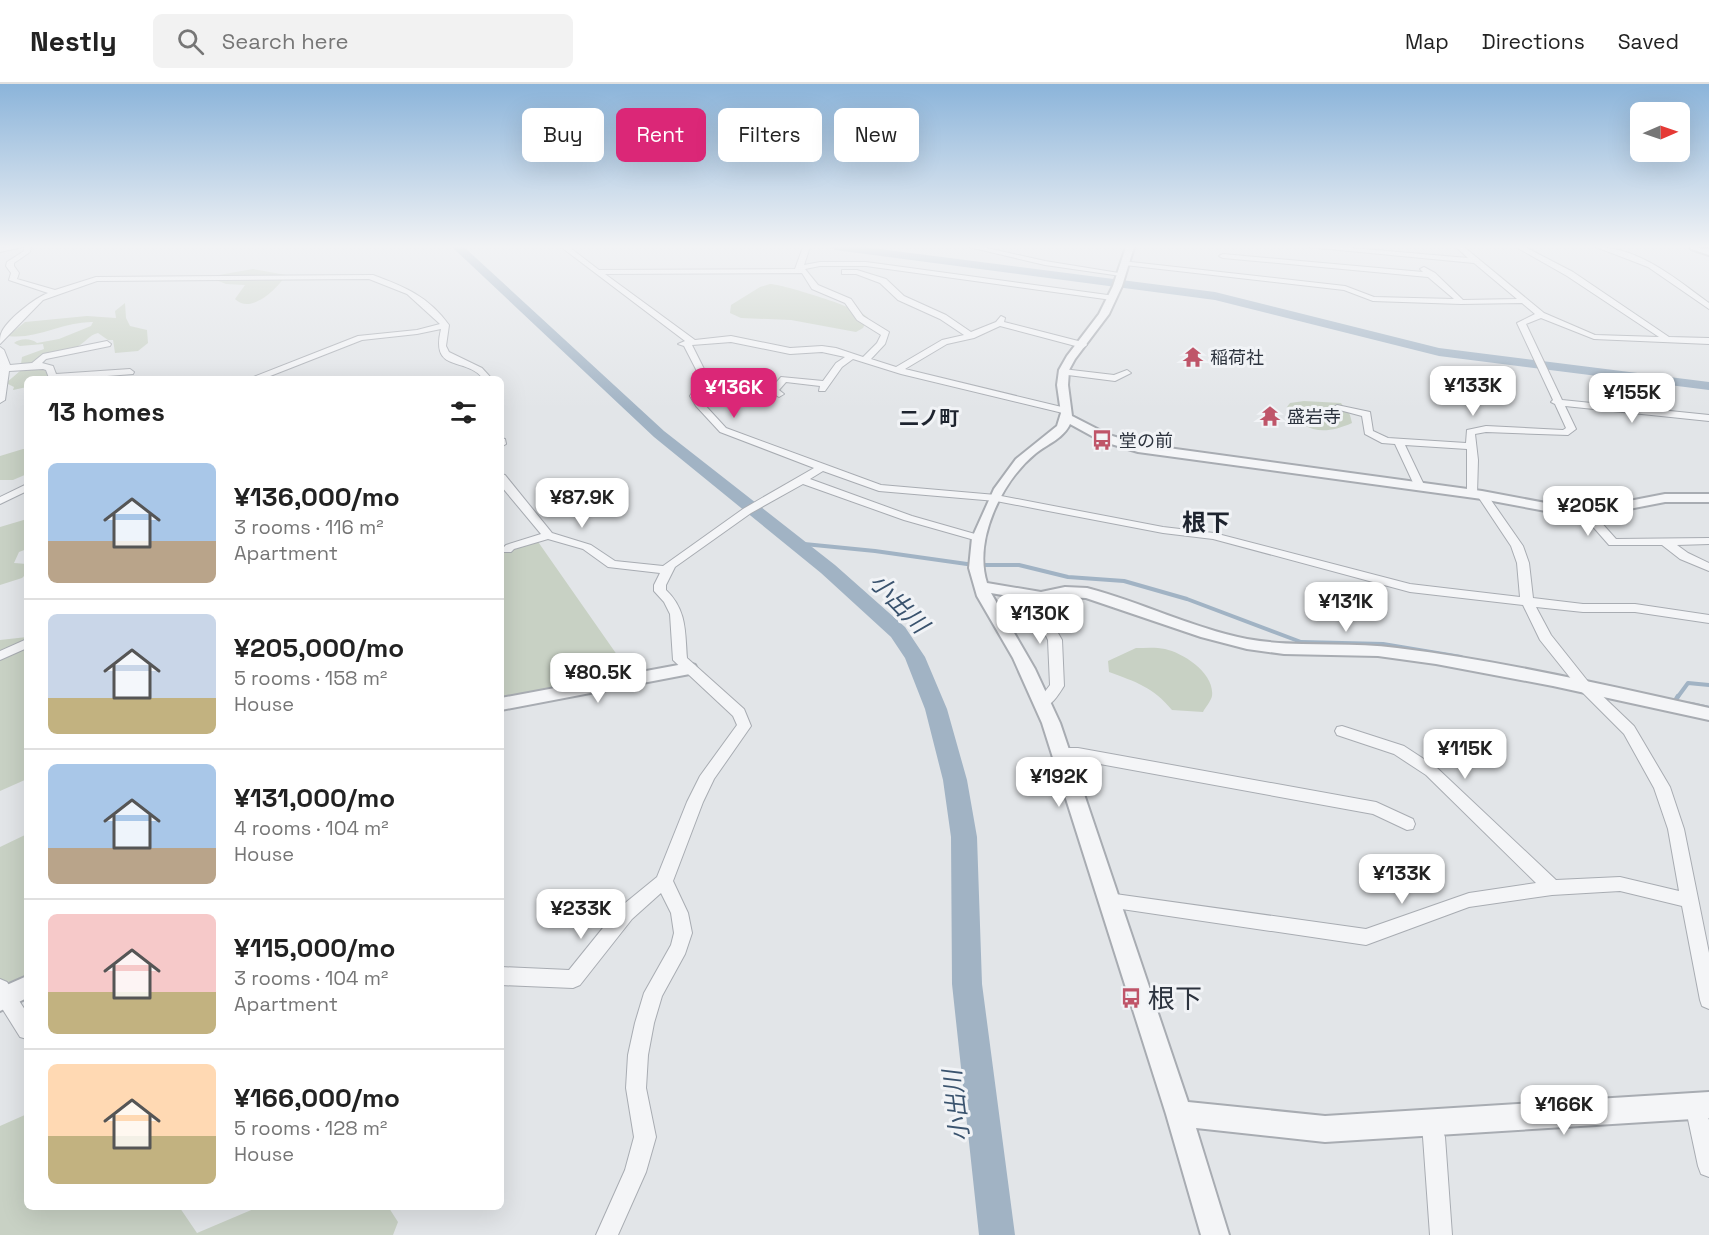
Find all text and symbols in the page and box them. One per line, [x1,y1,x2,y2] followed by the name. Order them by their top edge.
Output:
[153,14,573,68] search box
[30,23,117,59] text: Nestly
[174,25,207,58] icon: search
[222,27,349,55] text: Search here
[1405,28,1449,55] text: Map
[1482,28,1585,55] text: Directions
[1618,28,1679,55] text: Saved
[1630,102,1690,162] north arrow
[1630,102,1690,162] map controls
[522,108,604,162] chip: Buy
[616,108,706,162] chip: Rent
[718,108,822,162] chip: Filters
[834,108,919,162] chip: New
[1181,345,1205,369] temple icon: 稲荷社
[1210,346,1264,369] place label: 稲荷社
[1431,366,1515,417] pin: ¥133K
[692,368,776,419] pin: ¥136K
[1444,372,1502,398] text: ¥133K
[1590,373,1674,424] pin: ¥155K
[705,374,763,400] text: ¥136K
[1603,379,1661,405] text: ¥155K
[48,395,165,429] text: 13 homes
[447,396,480,429] icon: filters
[1258,404,1282,428] temple icon: 盛岩寺
[899,405,959,431] district label: 二ノ町
[1287,405,1341,428] place label: 盛岩寺
[1090,428,1114,452] bus stop icon: 堂の前
[1119,429,1173,452] place label: 堂の前
[533,478,631,529] pin: ¥87.9K
[234,480,400,514] text: ¥136,000/mo
[550,484,614,510] text: ¥87.9K
[1546,486,1630,537] pin: ¥205K
[96,487,168,559] icon: home
[1557,492,1619,518] text: ¥205K
[1182,507,1230,538] district label: 根下
[234,514,384,540] text: 3 rooms · 116 m²
[234,540,338,566] text: Apartment
[863,566,937,642] water label: 小出川
[1304,582,1388,633] pin: ¥131K
[1319,588,1373,614] text: ¥131K
[998,594,1082,645] pin: ¥130K
[1010,600,1070,626] text: ¥130K
[234,631,404,665] text: ¥205,000/mo
[96,638,168,710] icon: home
[549,653,647,704] pin: ¥80.5K
[564,659,632,685] text: ¥80.5K
[234,665,387,691] text: 5 rooms · 158 m²
[234,691,294,717] text: House
[1423,729,1507,780] pin: ¥115K
[1438,735,1493,761] text: ¥115K
[1017,757,1101,808] pin: ¥192K
[1030,763,1088,789] text: ¥192K
[234,781,395,815] text: ¥131,000/mo
[96,788,168,860] icon: home
[234,815,389,841] text: 4 rooms · 104 m²
[234,841,294,867] text: House
[1360,854,1444,905] pin: ¥133K
[1373,860,1431,886] text: ¥133K
[539,889,623,940] pin: ¥233K
[550,895,612,921] text: ¥233K
[234,931,395,965] text: ¥115,000/mo
[96,938,168,1010] icon: home
[234,965,388,991] text: 3 rooms · 104 m²
[1148,981,1202,1016] place label: 根下
[1119,986,1143,1010] bus stop icon: 根下
[234,991,338,1017] text: Apartment
[936,1065,976,1144] water label: 小出川
[234,1081,400,1115] text: ¥166,000/mo
[1522,1085,1606,1136] pin: ¥166K
[96,1088,168,1160] icon: home
[1535,1091,1593,1117] text: ¥166K
[234,1115,387,1141] text: 5 rooms · 128 m²
[234,1141,294,1167] text: House

